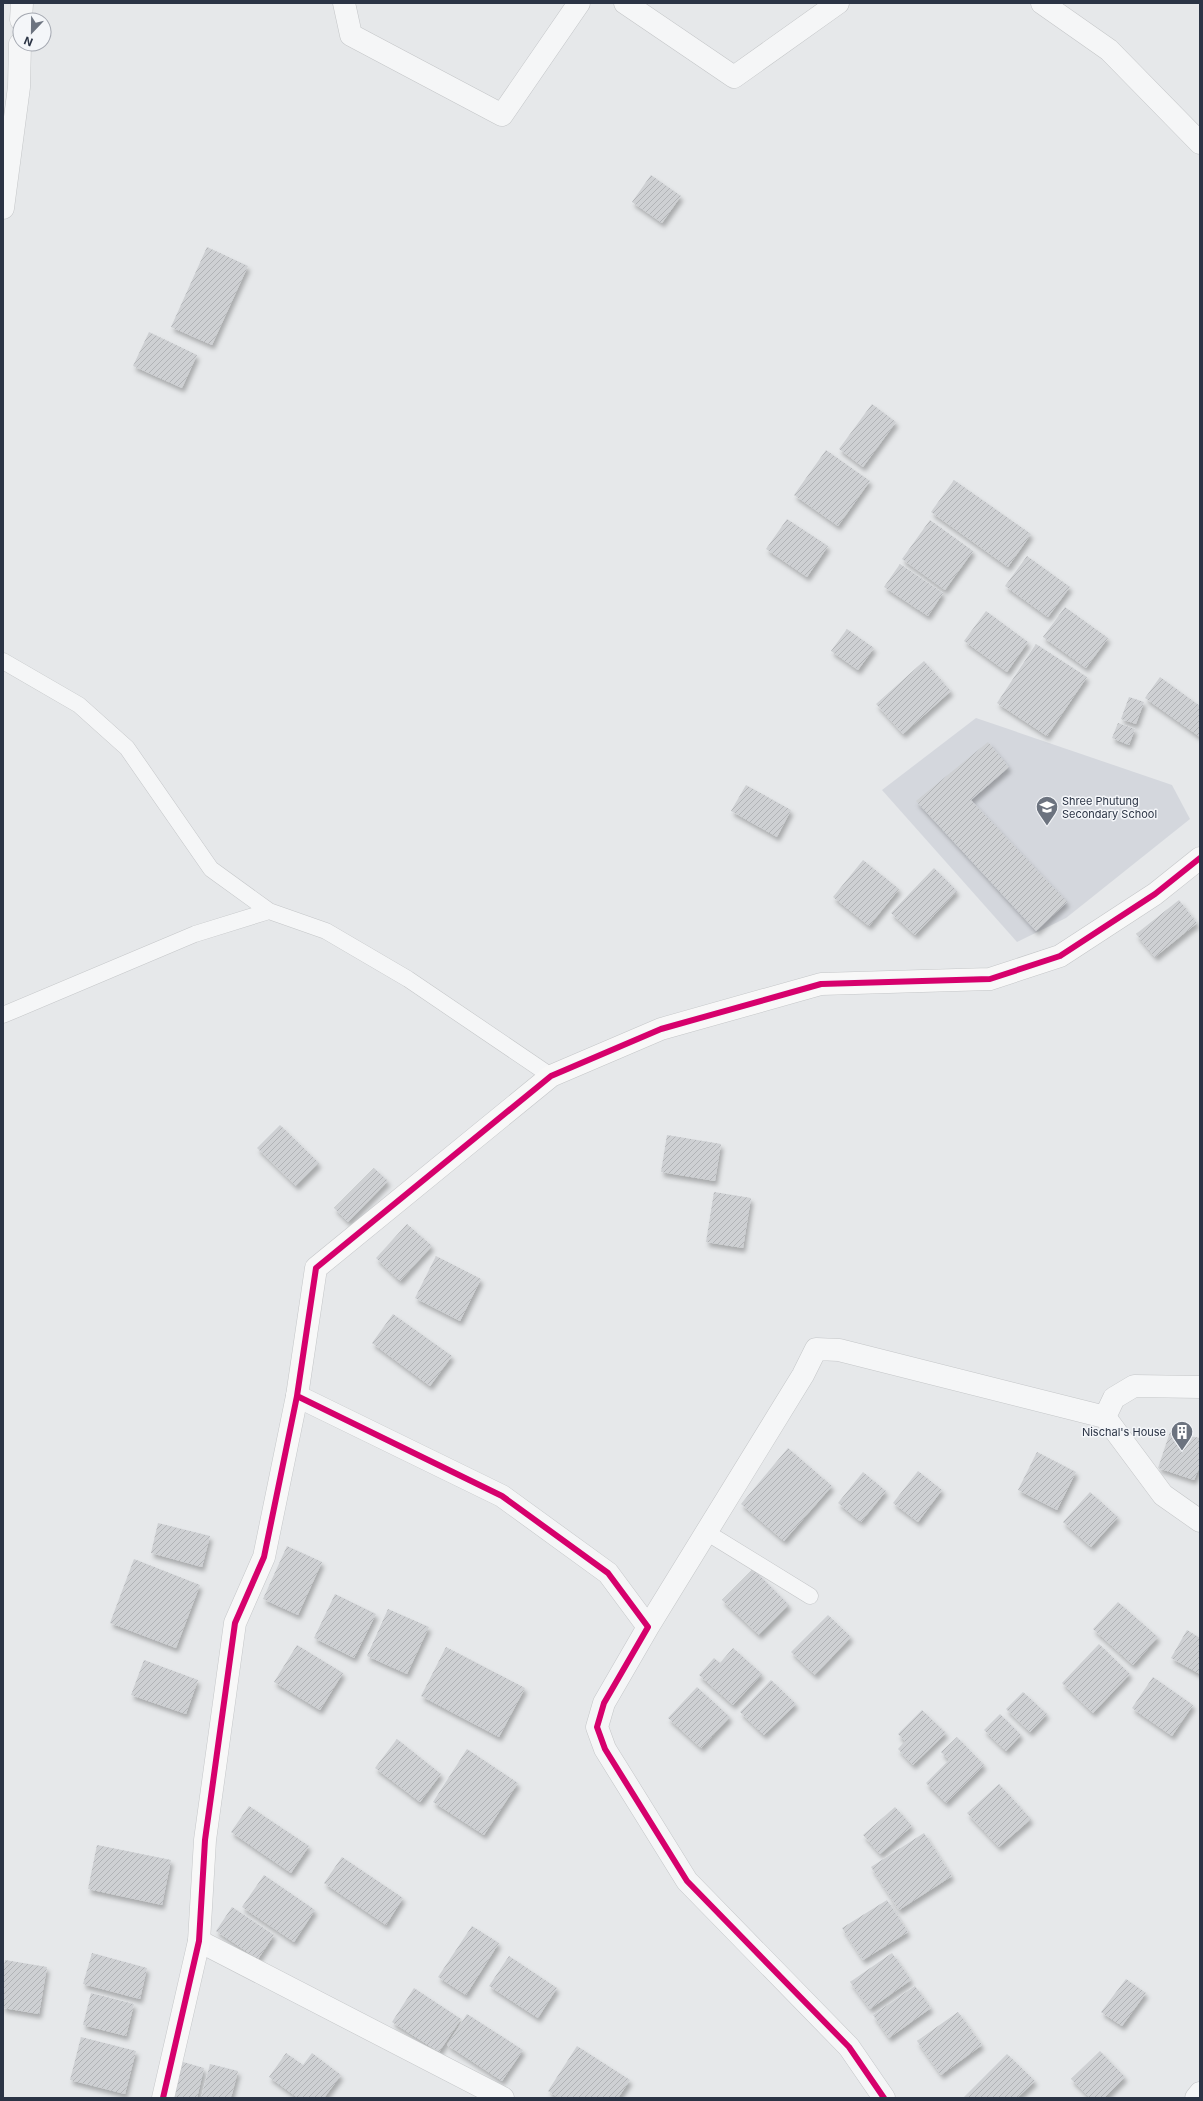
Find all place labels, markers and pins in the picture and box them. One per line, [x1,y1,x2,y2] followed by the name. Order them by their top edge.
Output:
[1034,794,1060,827] school or university icon: Shree Phutung Secondary School
[1062,794,1157,821] place label: Shree Phutung Secondary School
[1169,1419,1195,1452] building icon: Nischal's House
[1082,1425,1166,1439] place label: Nischal's House

